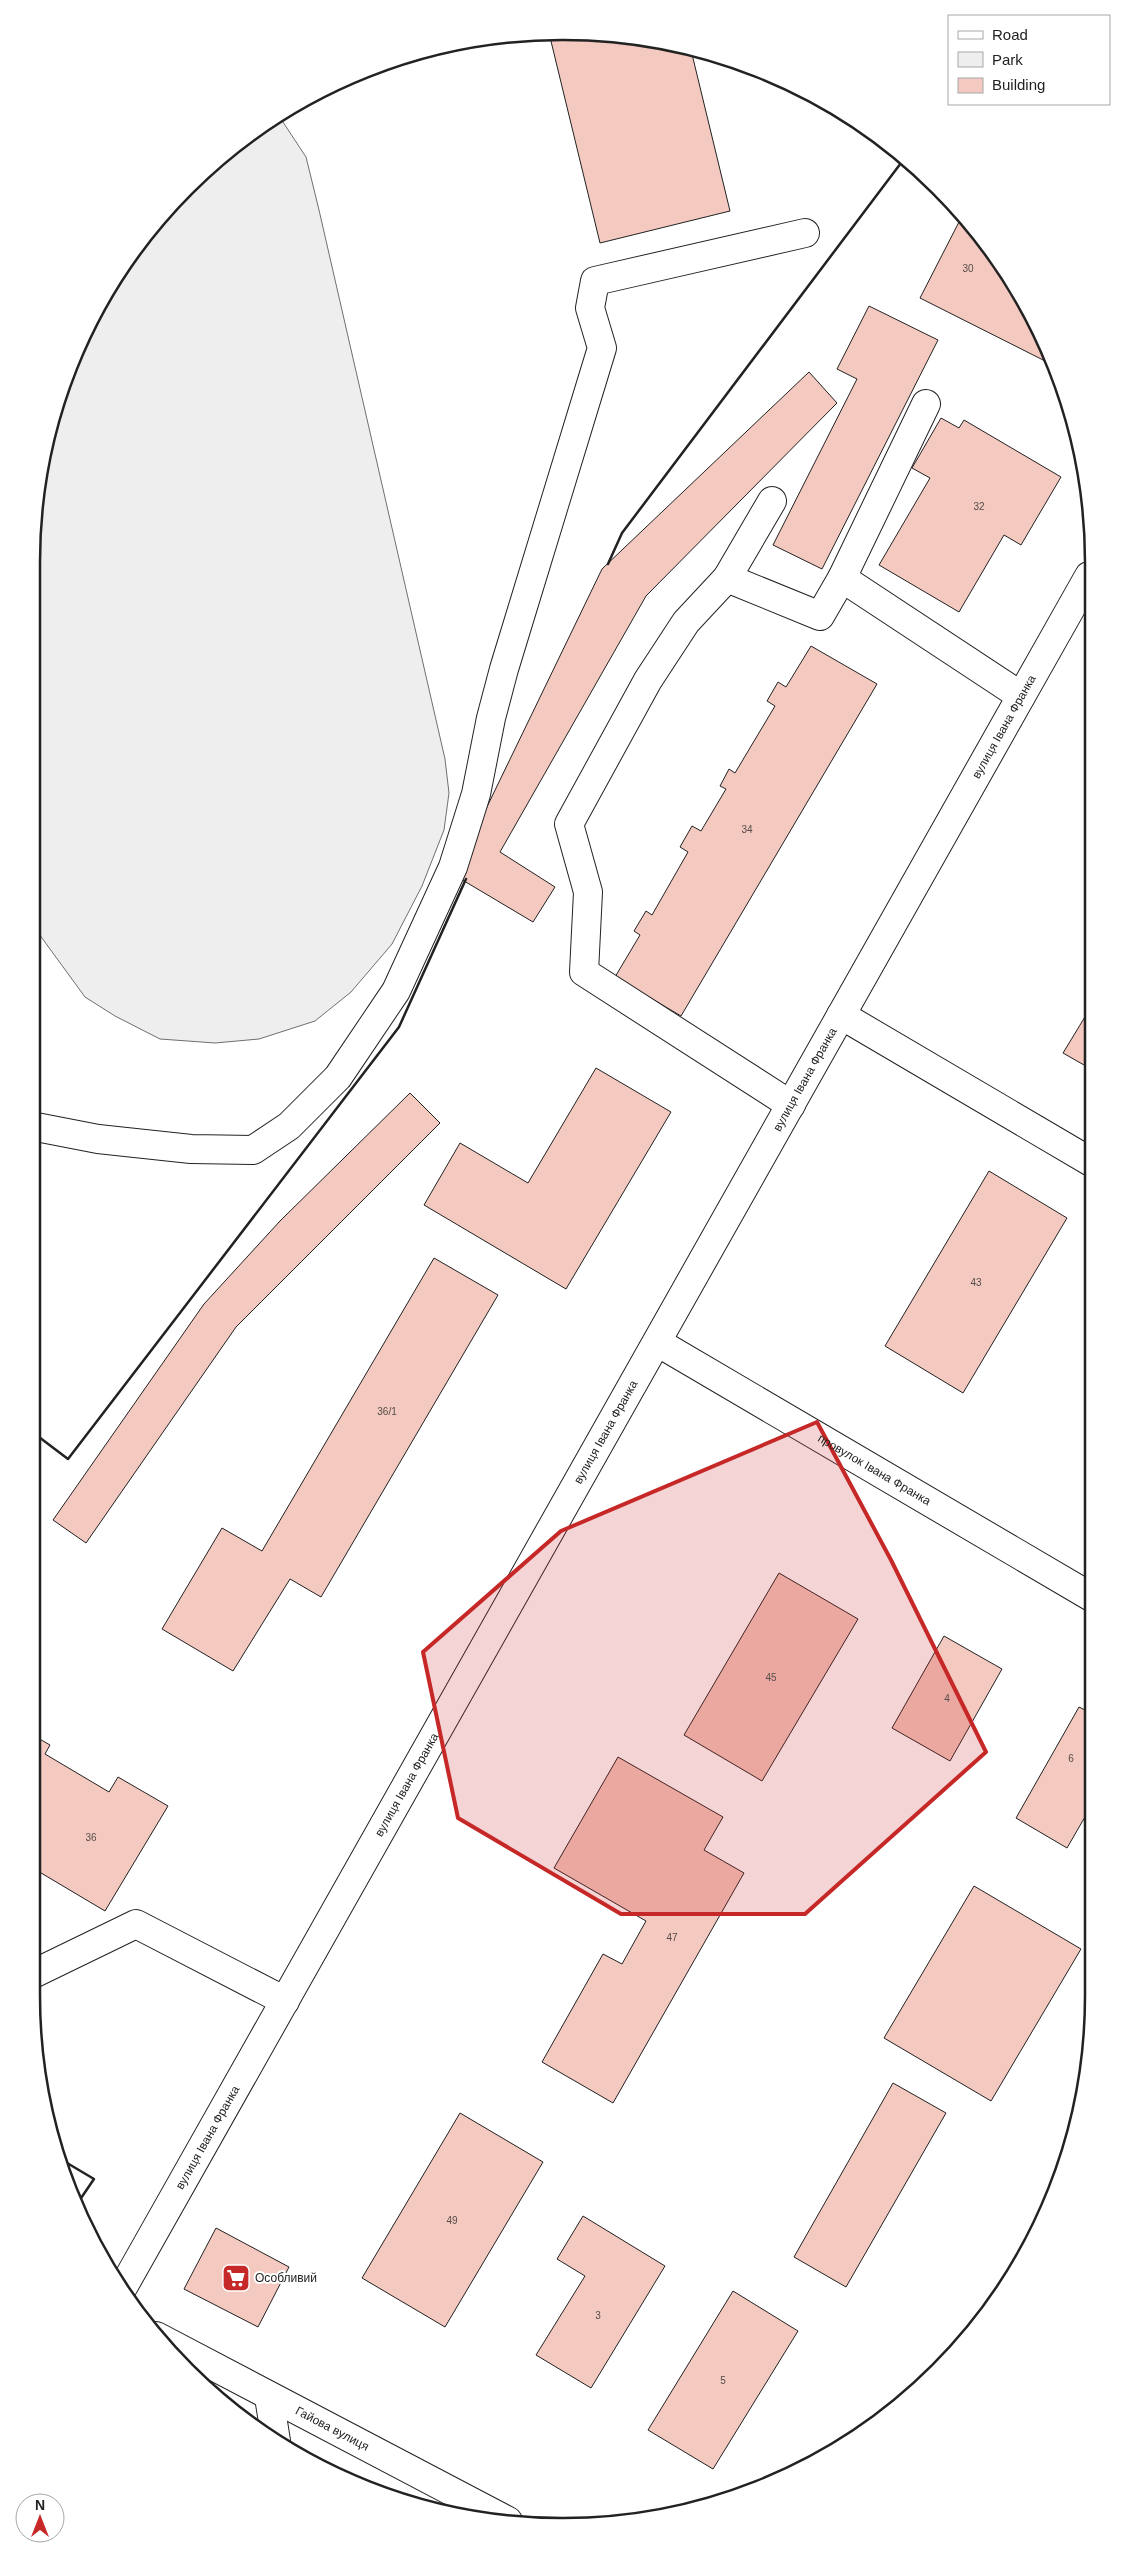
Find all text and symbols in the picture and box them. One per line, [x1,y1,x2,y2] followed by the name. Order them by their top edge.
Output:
[948,15,1110,105] legend
[992,26,1028,43] text: Road
[992,51,1023,68] text: Park
[992,76,1045,93] text: Building
[962,263,974,274] house number: 30
[973,501,985,512] house number: 32
[969,672,1039,781] street label: вулиця Івана Франка
[741,824,753,835] house number: 34
[770,1025,840,1134] street label: вулиця Івана Франка
[970,1277,982,1288] house number: 43
[571,1378,641,1486] street label: вулиця Івана Франка
[377,1406,397,1417] house number: 36/1
[815,1431,934,1508] street label: провулок Івана Франка
[765,1672,777,1683] house number: 45
[944,1693,950,1704] house number: 4
[372,1730,442,1839] street label: вулиця Івана Франка
[1068,1753,1074,1764] house number: 6
[85,1832,97,1843] house number: 36
[666,1932,678,1943] house number: 47
[173,2083,242,2192] street label: вулиця Івана Франка
[446,2215,458,2226] house number: 49
[221,2263,251,2293] supermarket icon: Особливий
[255,2271,317,2285] place label: Особливий
[595,2310,601,2321] house number: 3
[720,2375,726,2386] house number: 5
[293,2404,371,2454] street label: Гайова вулиця
[15,2493,65,2543] north arrow
[35,2497,45,2513] text: N

